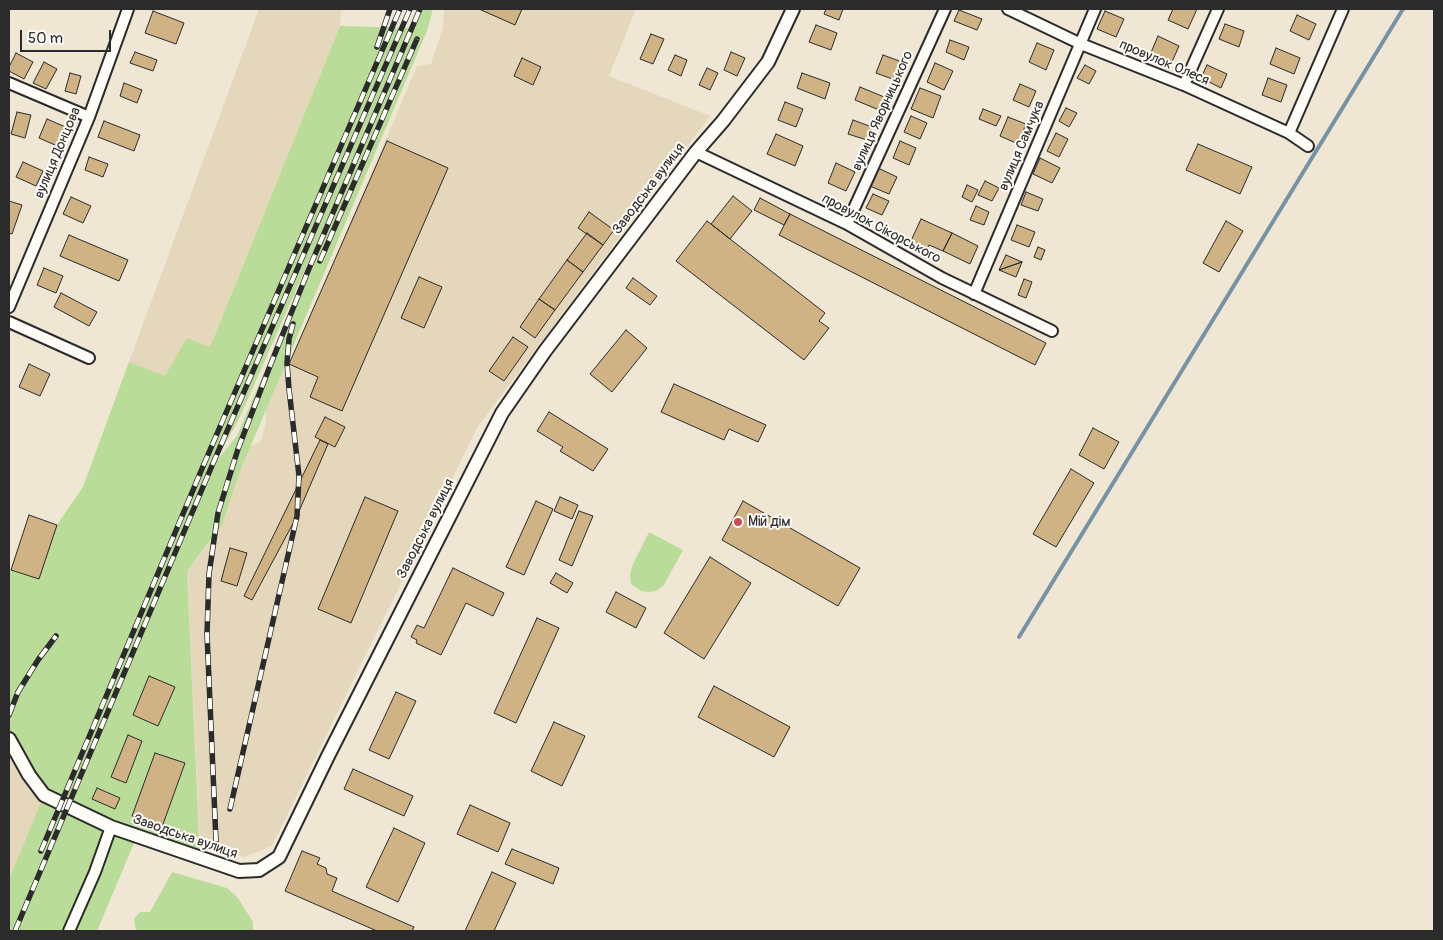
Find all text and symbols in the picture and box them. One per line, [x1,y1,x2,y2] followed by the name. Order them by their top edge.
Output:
[22,20,114,52] scale bar
[28,29,63,48] text: 50 m
[1116,36,1212,90] street label: провулок Олеся
[849,48,917,174] street label: вулиця Яворницького
[996,99,1048,193] street label: вулиця Самчука
[31,105,85,201] street label: вулиця Донцова
[609,140,689,238] street label: Заводська вулиця
[819,191,943,267] street label: провулок Сікорського
[394,476,458,582] street label: Заводська вулиця
[748,514,790,530] place label: Мій дім
[732,516,744,528] marker: Мій дім
[130,811,240,863] street label: Заводська вулиця

